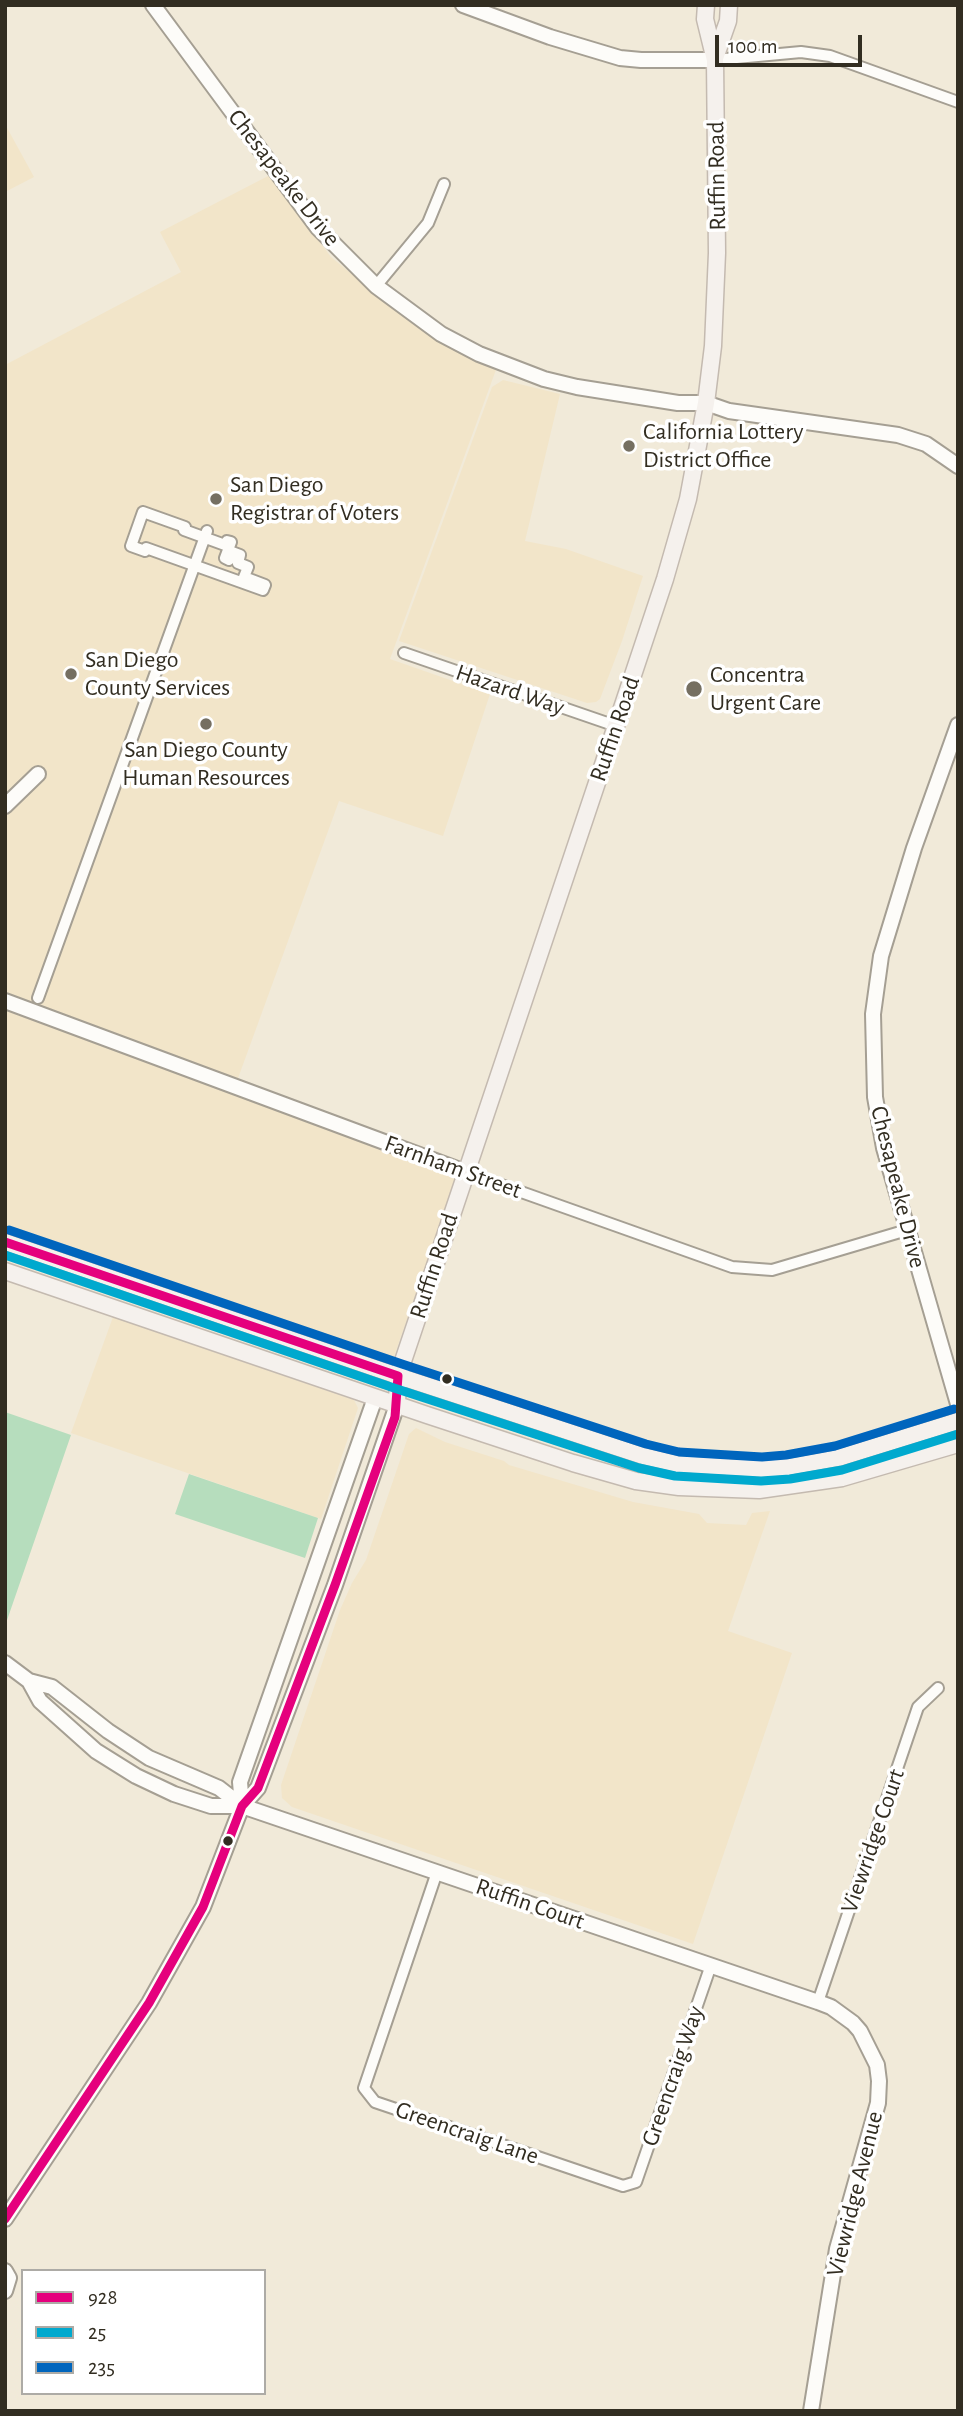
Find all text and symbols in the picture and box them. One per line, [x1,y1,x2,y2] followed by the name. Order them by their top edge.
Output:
[718,21,865,65] scale bar
[728,36,778,57] text: 100 m
[222,104,346,252] street label: Chesapeake Drive
[702,121,732,231] street label: Ruffin Road
[643,418,803,474] place label: California Lottery District Office
[621,438,637,454] marker: California Lottery District Office
[230,471,399,527] place label: San Diego Registrar of Voters
[208,491,224,507] marker: San Diego Registrar of Voters
[85,646,230,702] place label: San Diego County Services
[452,658,568,722] street label: Hazard Way
[710,661,821,717] place label: Concentra Urgent Care
[63,666,79,682] marker: San Diego County Services
[584,673,646,785] street label: Ruffin Road
[684,679,704,699] marker: Concentra Urgent Care
[198,716,214,732] marker: San Diego County Human Resources
[122,736,290,792] place label: San Diego County Human Resources
[864,1103,932,1271] street label: Chesapeake Drive
[381,1129,525,1205] street label: Farnham Street
[403,1209,465,1323] street label: Ruffin Road
[440,1372,454,1386] unlabelled marker
[835,1765,911,1917] street label: Viewridge Court
[221,1834,235,1848] unlabelled marker
[472,1872,588,1936] street label: Ruffin Court
[636,2002,710,2150] street label: Greencraig Way
[392,2095,542,2171] street label: Greencraig Lane
[821,2108,889,2280] street label: Viewridge Avenue
[21,2269,266,2395] legend
[88,2287,117,2308] text: 928
[88,2322,106,2343] text: 25
[88,2357,115,2378] text: 235

